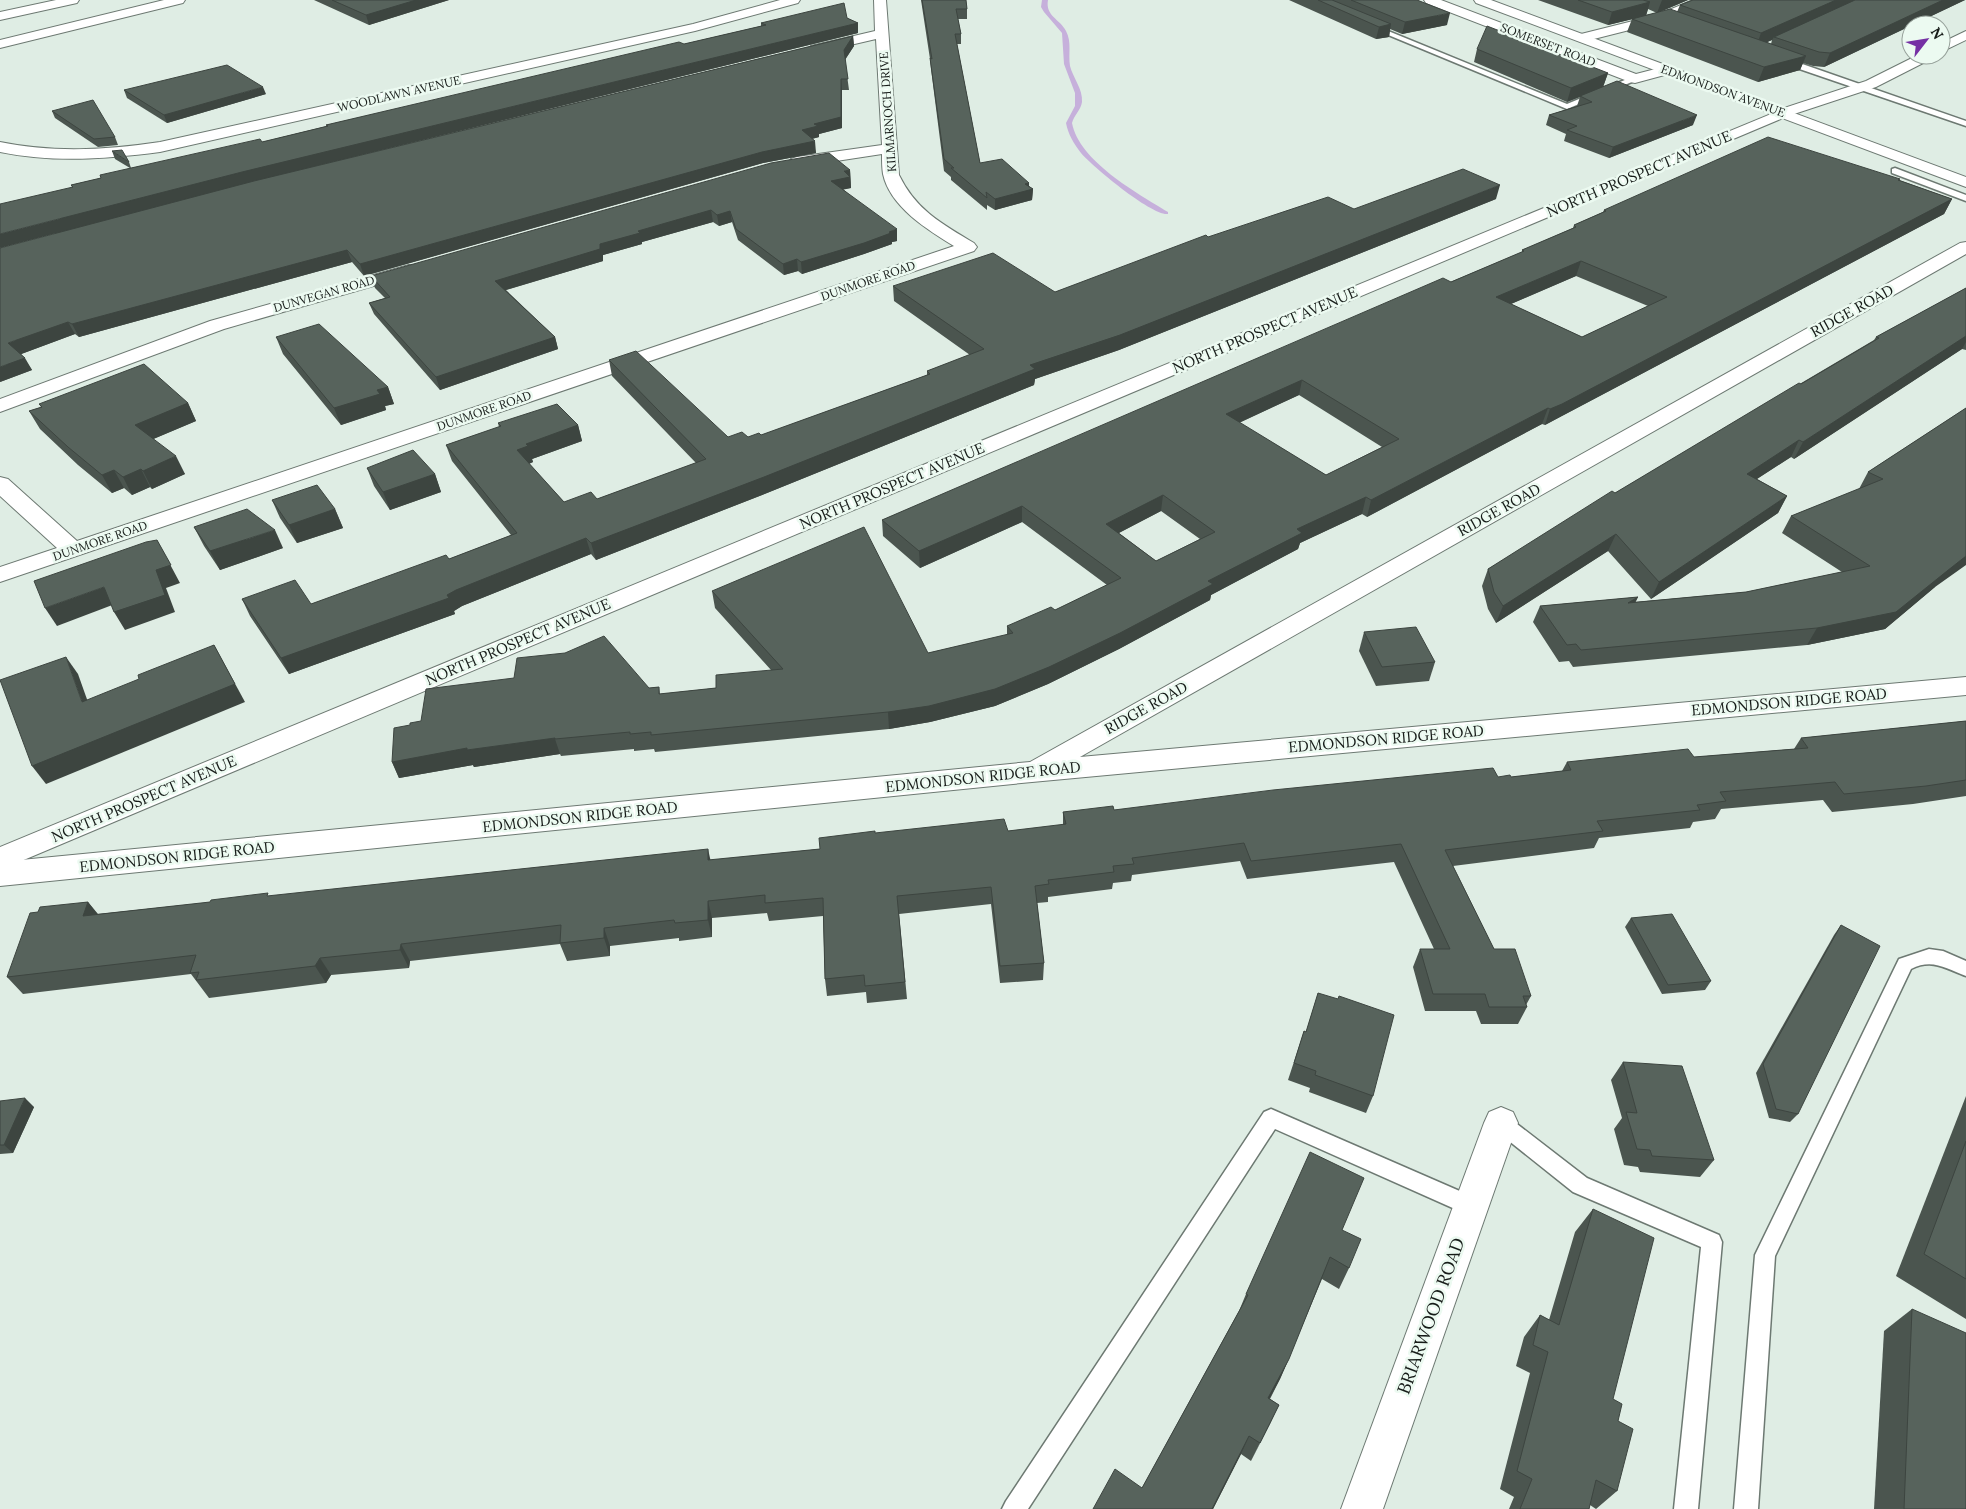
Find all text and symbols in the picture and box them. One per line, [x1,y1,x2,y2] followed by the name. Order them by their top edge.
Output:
[1901,15,1951,65] north arrow
[1498,19,1598,70] street label: SOMERSET ROAD
[1927,24,1948,43] text: N
[876,51,899,173] street label: KILMARNOCH DRIVE
[1659,61,1787,120] street label: EDMONDSON AVENUE
[336,72,462,115] street label: WOODLAWN AVENUE
[1544,126,1734,221] street label: NORTH PROSPECT AVENUE
[819,257,917,304] street label: DUNMORE ROAD
[271,272,376,315] street label: DUNVEGAN ROAD
[1807,280,1897,341] street label: RIDGE ROAD
[1170,282,1360,377] street label: NORTH PROSPECT AVENUE
[435,387,533,434] street label: DUNMORE ROAD
[797,438,987,533] street label: NORTH PROSPECT AVENUE
[1454,479,1544,540] street label: RIDGE ROAD
[51,517,149,564] street label: DUNMORE ROAD
[423,594,613,689] street label: NORTH PROSPECT AVENUE
[1101,677,1191,738] street label: RIDGE ROAD
[1690,683,1887,720] street label: EDMONDSON RIDGE ROAD
[1287,720,1484,757] street label: EDMONDSON RIDGE ROAD
[49,751,239,846] street label: NORTH PROSPECT AVENUE
[884,757,1081,796] street label: EDMONDSON RIDGE ROAD
[481,797,678,836] street label: EDMONDSON RIDGE ROAD
[78,837,275,876] street label: EDMONDSON RIDGE ROAD
[1392,1234,1470,1397] street label: BRIARWOOD ROAD

